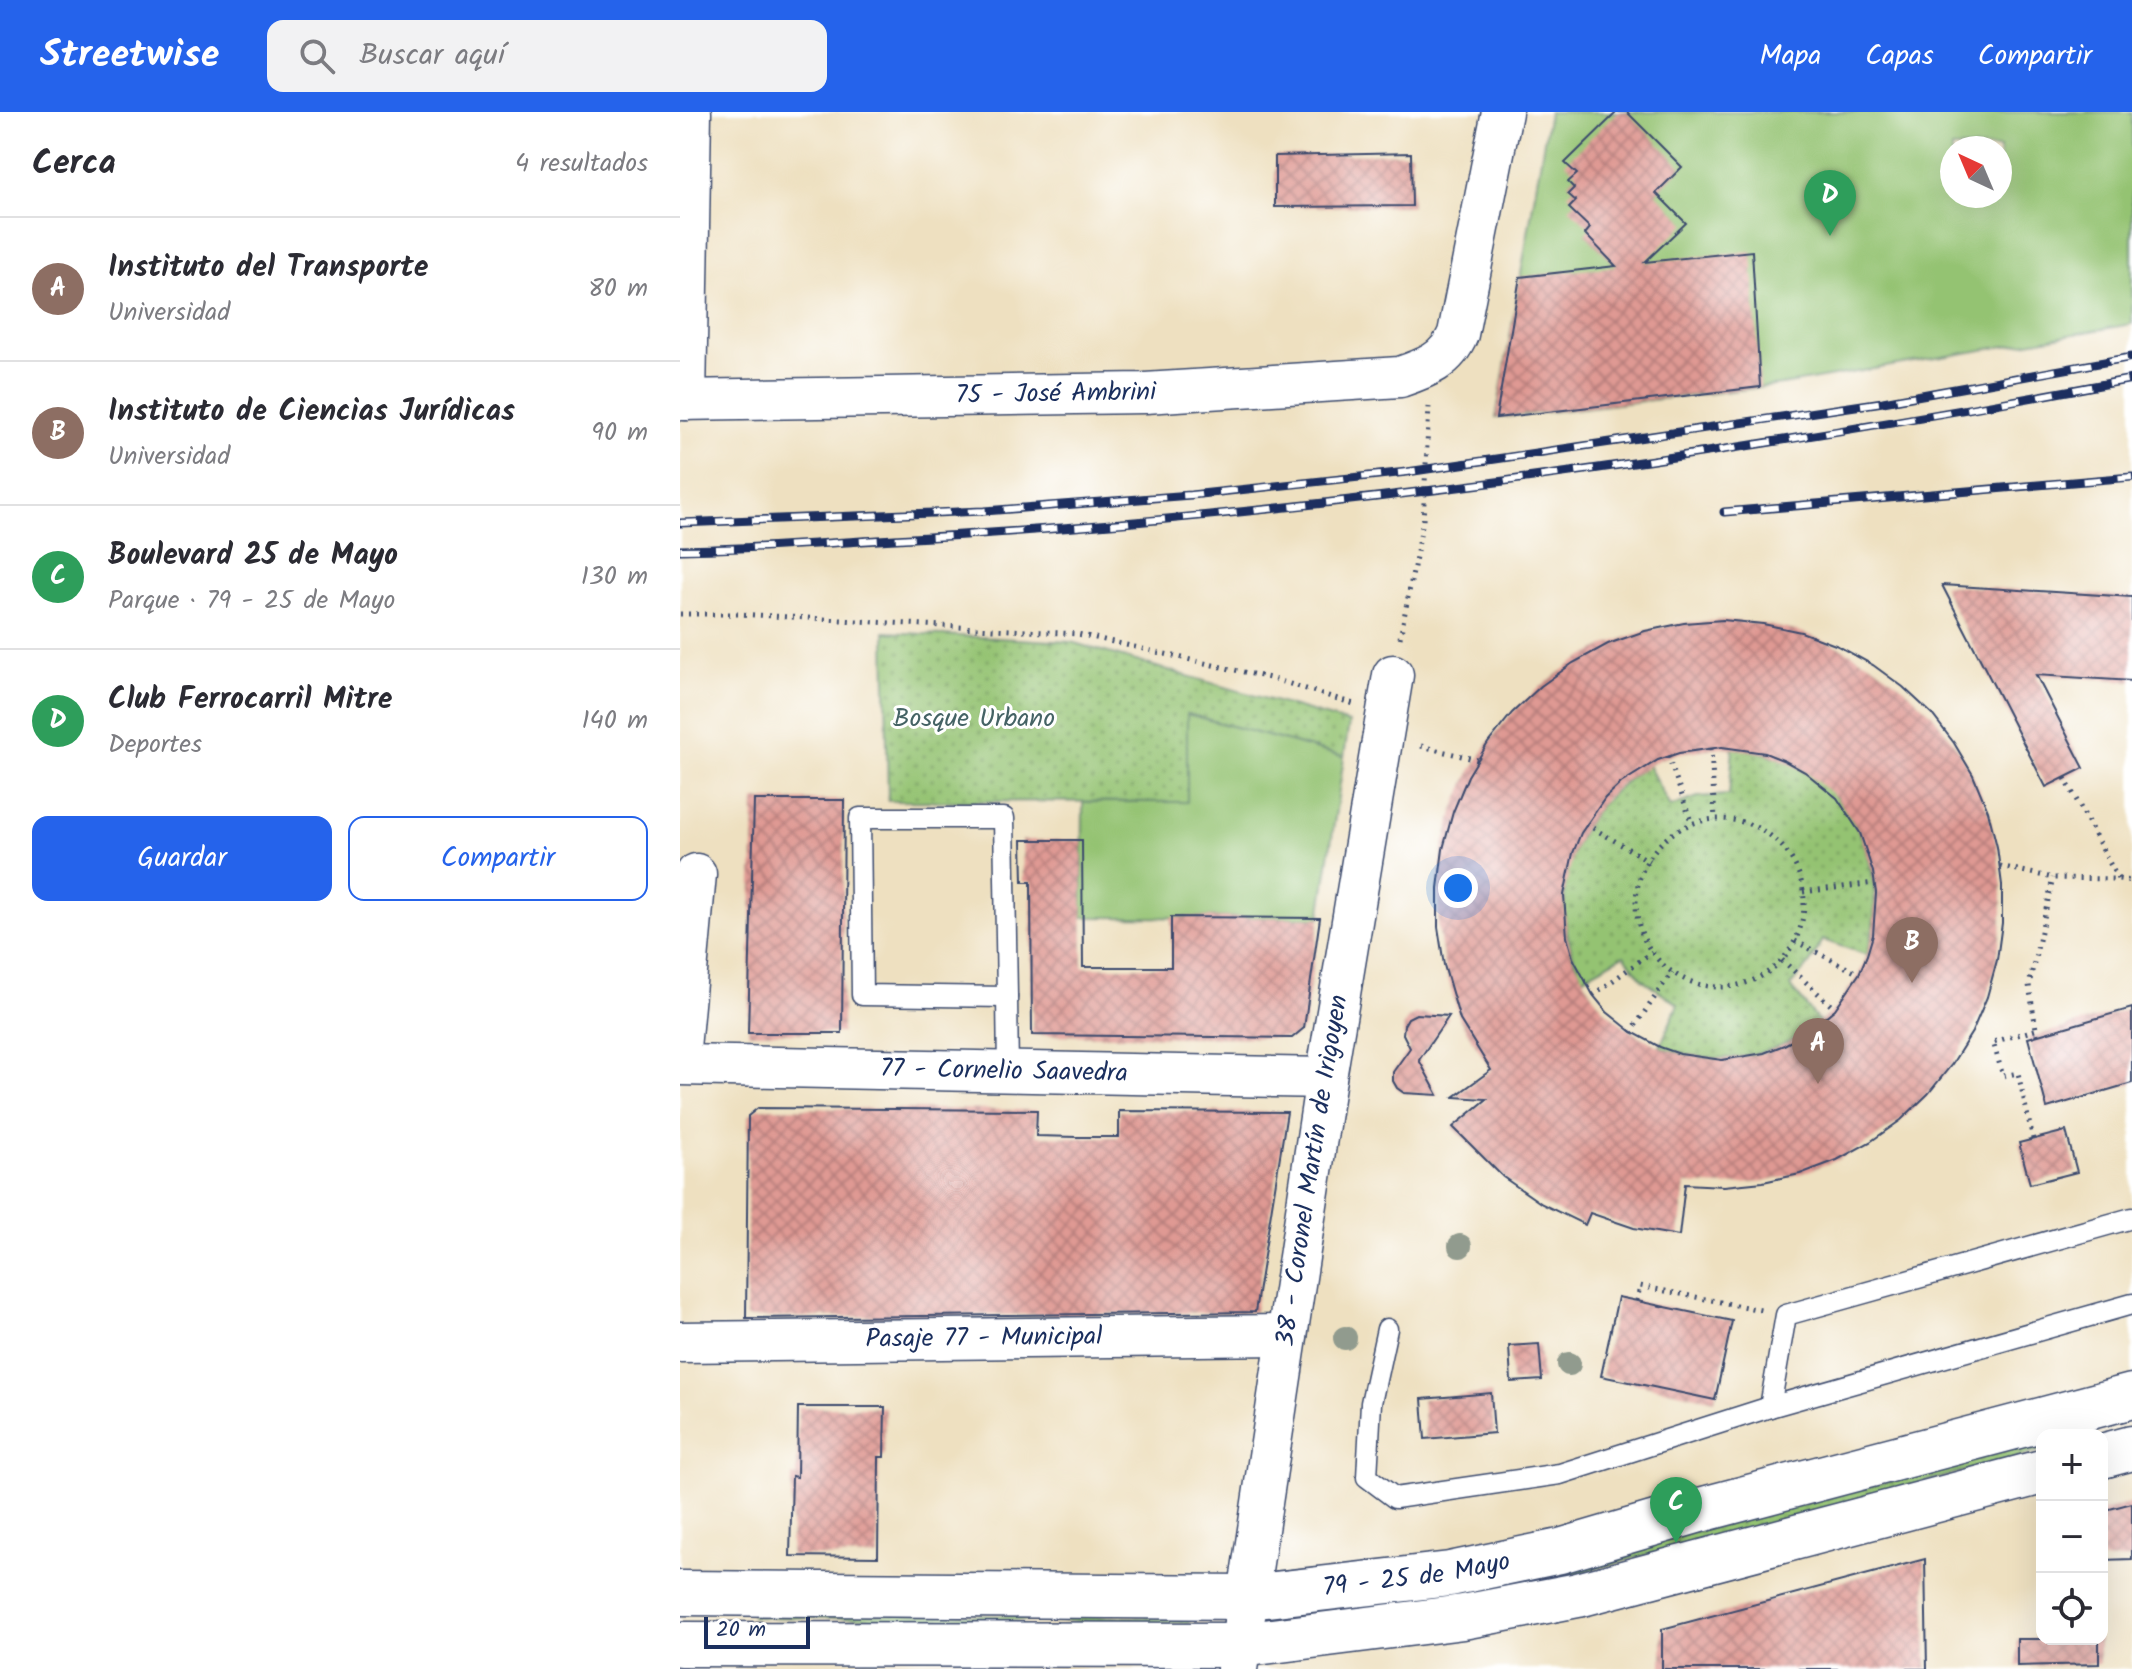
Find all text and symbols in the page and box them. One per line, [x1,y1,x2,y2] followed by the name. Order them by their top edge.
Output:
[267,20,827,92] search box
[40,26,219,86] text: Streetwise
[359,32,505,80] text: Buscar aquí
[295,34,339,78] icon: search
[1760,34,1821,79] text: Mapa
[1865,34,1934,79] text: Capas
[1978,34,2092,79] text: Compartir
[1940,136,2012,208] north arrow
[32,137,116,191] text: Cerca
[515,143,648,185] text: 4 resultados
[1804,170,1856,236] pin: D
[108,244,428,292] text: Instituto del Transporte
[50,268,66,310] text: A
[588,268,648,310] text: 80 m
[108,292,230,334] text: Universidad
[955,371,1159,417] street label: 75 - José Ambrini
[108,388,515,436] text: Instituto de Ciencias Jurídicas
[50,412,66,454] text: B
[591,412,648,454] text: 90 m
[108,436,230,478] text: Universidad
[108,532,398,580] text: Boulevard 25 de Mayo
[50,556,66,598] text: C
[581,556,648,598] text: 130 m
[108,580,395,622] text: Parque · 79 - 25 de Mayo
[108,676,392,724] text: Club Ferrocarril Mitre
[893,698,1055,740] park label: Bosque Urbano
[49,700,67,742] text: D
[581,700,648,742] text: 140 m
[108,724,202,766] text: Deportes
[32,816,332,901] button: Guardar
[348,816,648,901] button: Compartir
[1438,868,1478,908] your location
[1886,917,1938,983] pin: B
[1265,992,1360,1349] street label: 38 - Coronel Martín de Irigoyen
[1792,1018,1844,1084] pin: A
[880,1048,1128,1095] street label: 77 - Cornelio Saavedra
[865,1316,1103,1361] street label: Pasaje 77 - Municipal
[2036,1429,2108,1645] map controls
[2036,1429,2108,1501] button: +
[1650,1477,1702,1543] pin: C
[2036,1501,2108,1573] button: −
[1321,1541,1514,1609] street label: 79 - 25 de Mayo
[2036,1573,2108,1645] button: locate
[704,1613,810,1649] scale bar
[716,1613,766,1648] text: 20 m

